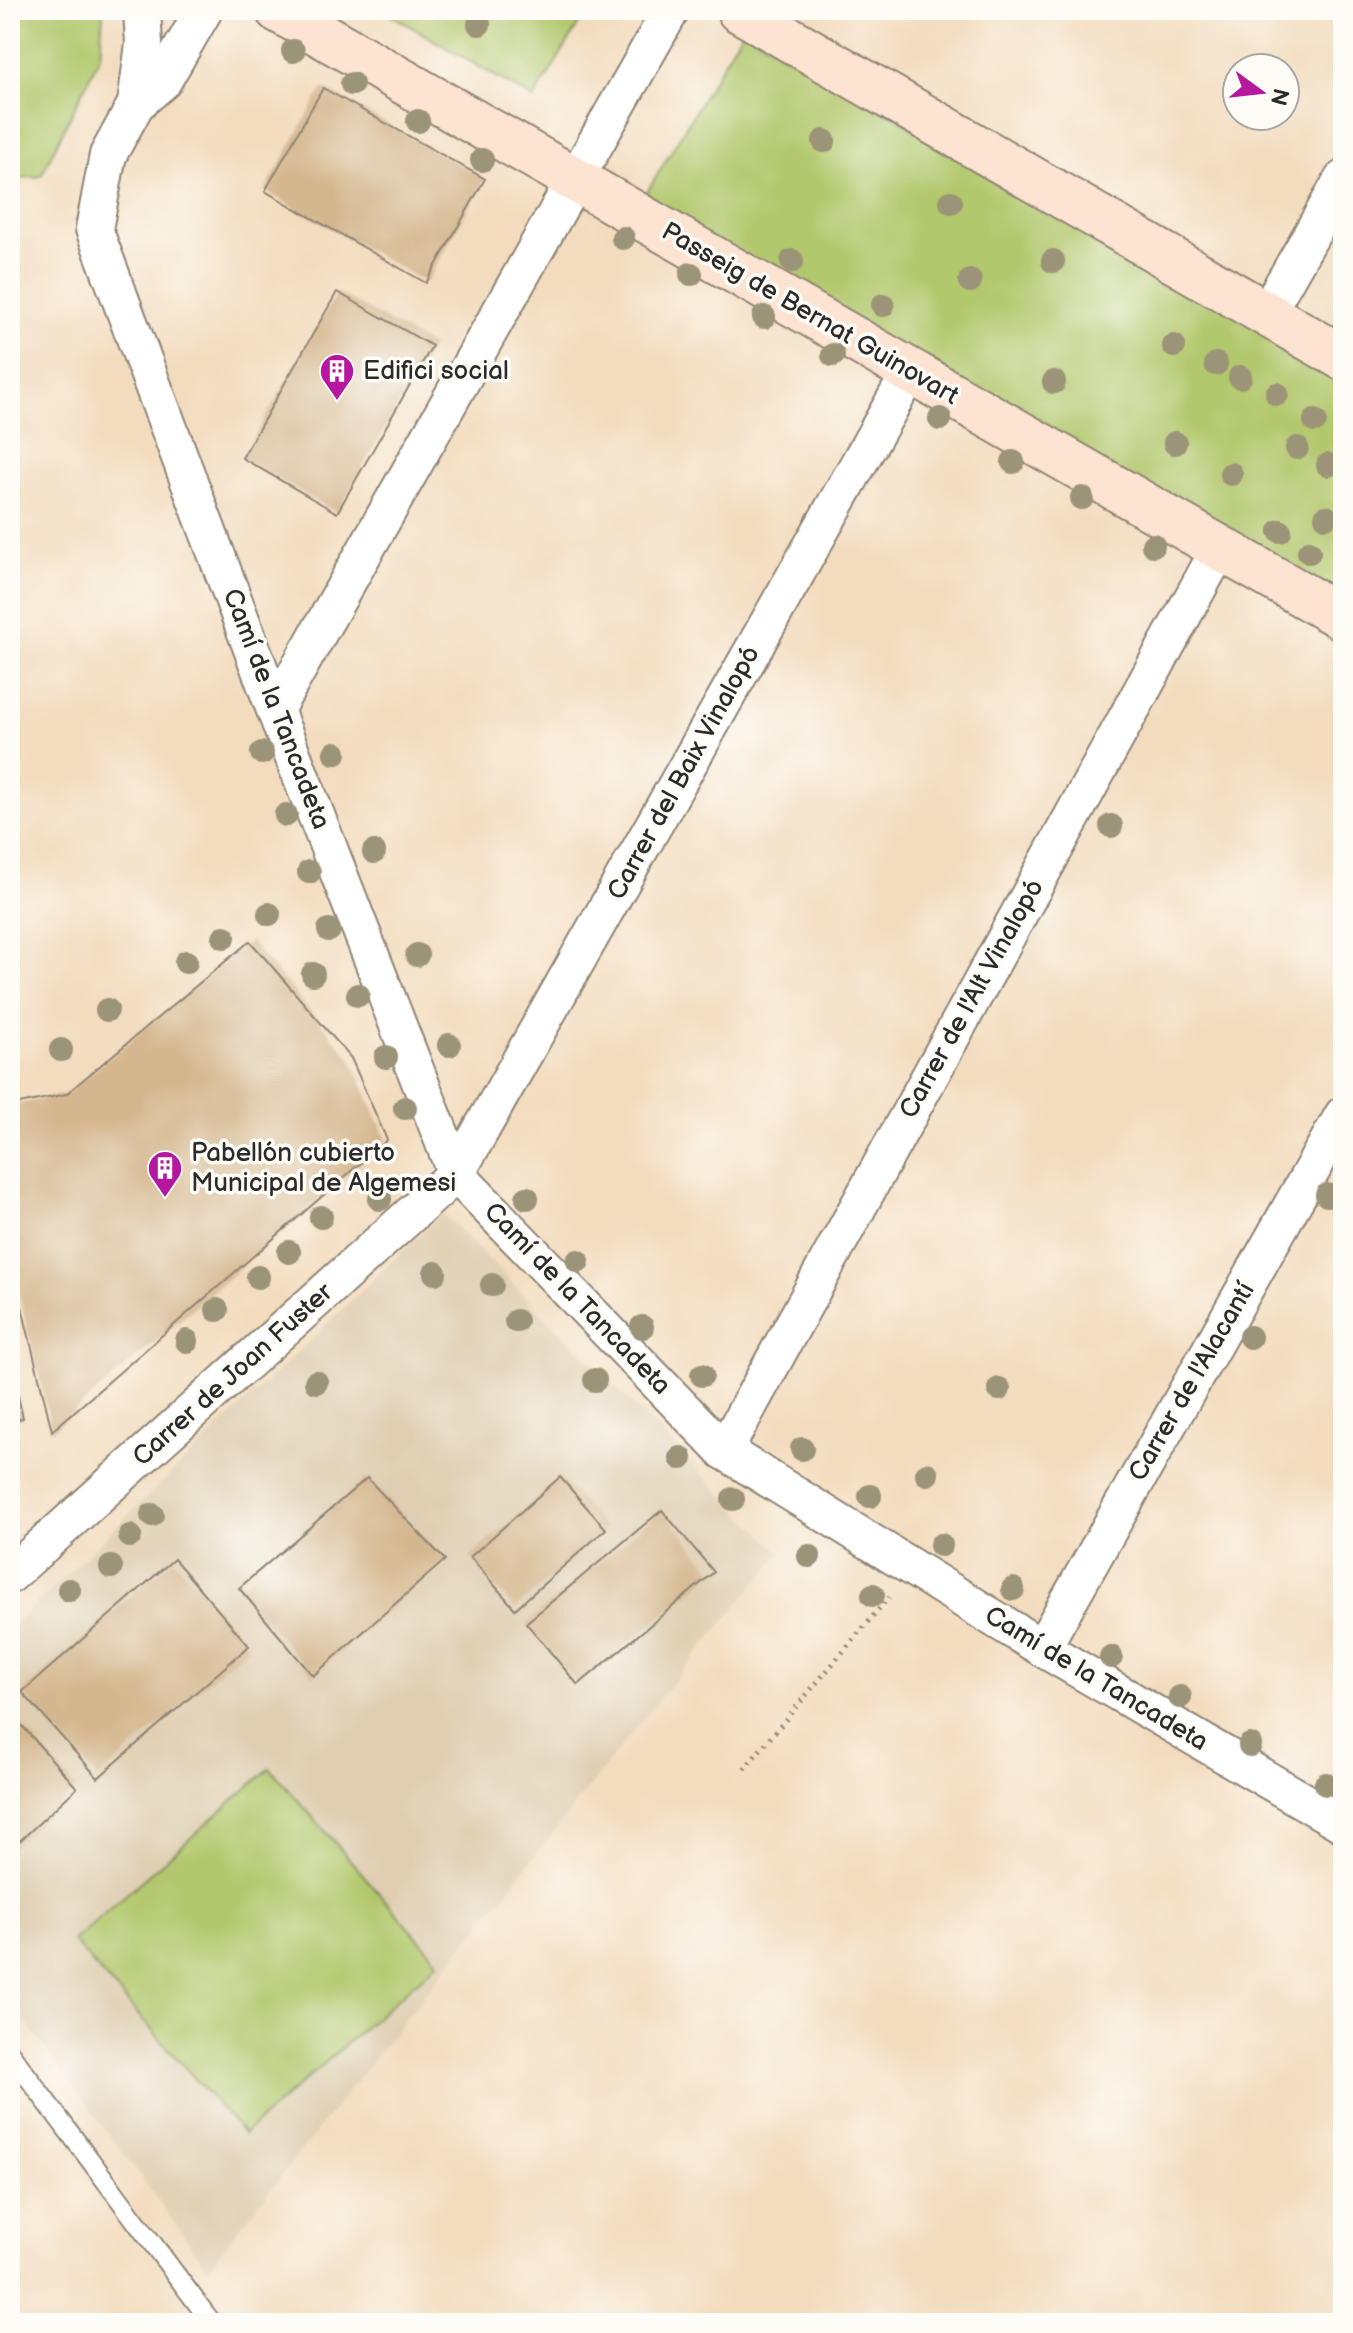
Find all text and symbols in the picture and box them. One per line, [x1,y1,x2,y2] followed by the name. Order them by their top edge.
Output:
[1221,52,1301,132] north arrow
[1264,85,1294,108] text: N
[656,216,964,412] street label: Passeig de Bernat Guinovart
[318,352,356,402] building icon: Edifici social
[363,356,509,387] place label: Edifici social
[216,584,336,834] street label: Camí de la Tancadeta
[601,641,767,905] street label: Carrer del Baix Vinalopó
[893,874,1051,1124] street label: Carrer de l'Alt Vinalopó
[191,1138,456,1199] place label: Pabellón cubierto Municipal de Algemesi
[146,1149,184,1199] building icon: Pabellón cubierto Municipal de Algemesi
[477,1197,677,1401] street label: Camí de la Tancadeta
[1123,1276,1262,1487] street label: Carrer de l'Alacantí
[127,1277,340,1473] street label: Carrer de Joan Fuster
[979,1600,1213,1758] street label: Camí de la Tancadeta

